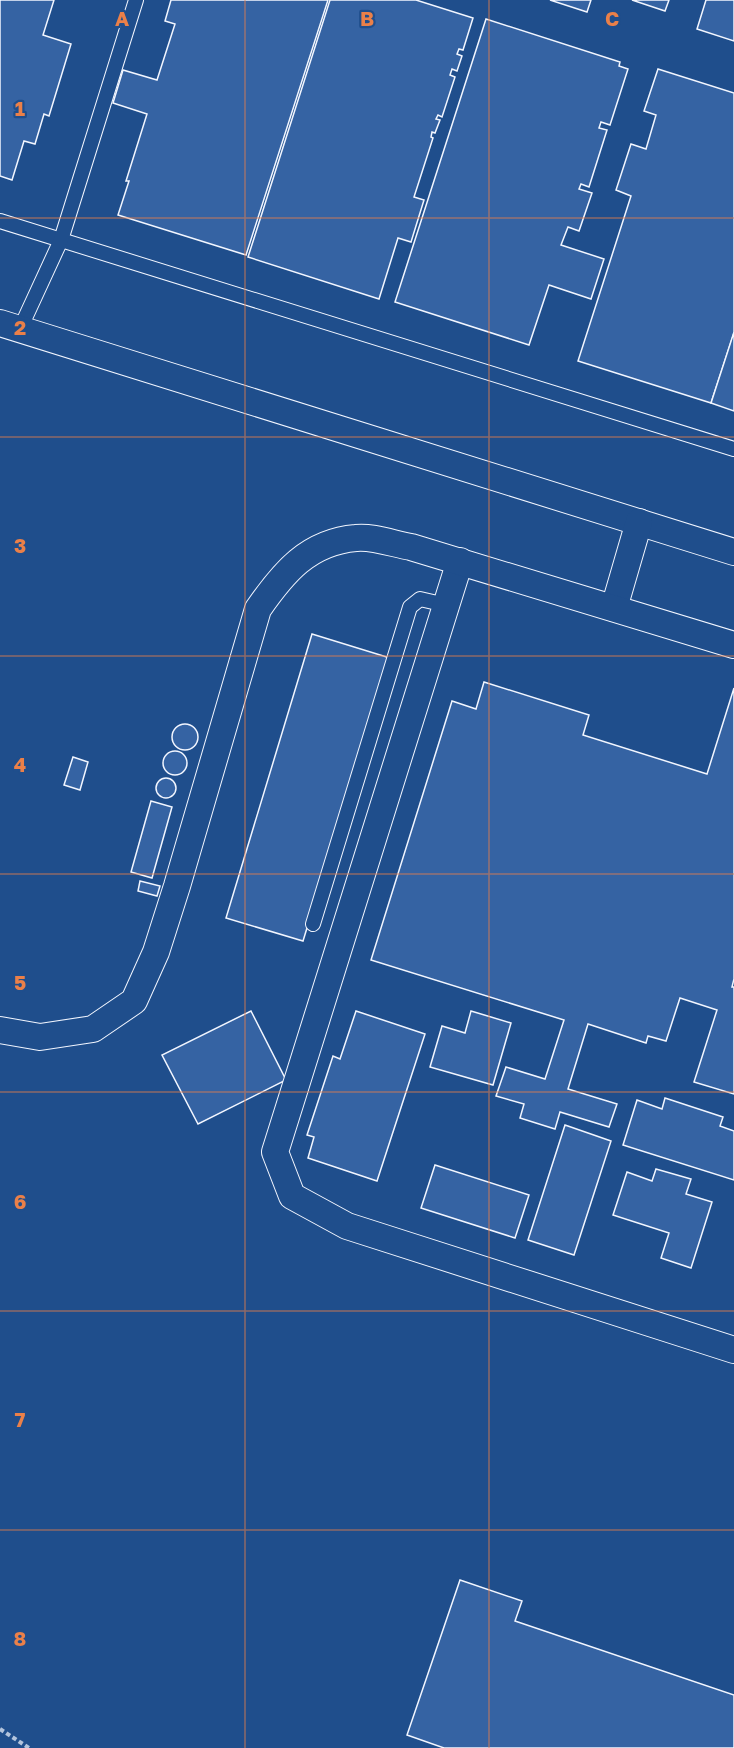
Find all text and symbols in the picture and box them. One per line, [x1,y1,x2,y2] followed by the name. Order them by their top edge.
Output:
[115,6,129,30] text: A
[360,6,374,30] text: B
[605,6,619,30] text: C
[15,96,25,120] text: 1
[14,315,26,339] text: 2
[14,533,26,557] text: 3
[14,752,26,776] text: 4
[14,970,26,994] text: 5
[14,1189,26,1213] text: 6
[15,1407,26,1431] text: 7
[14,1626,26,1650] text: 8

